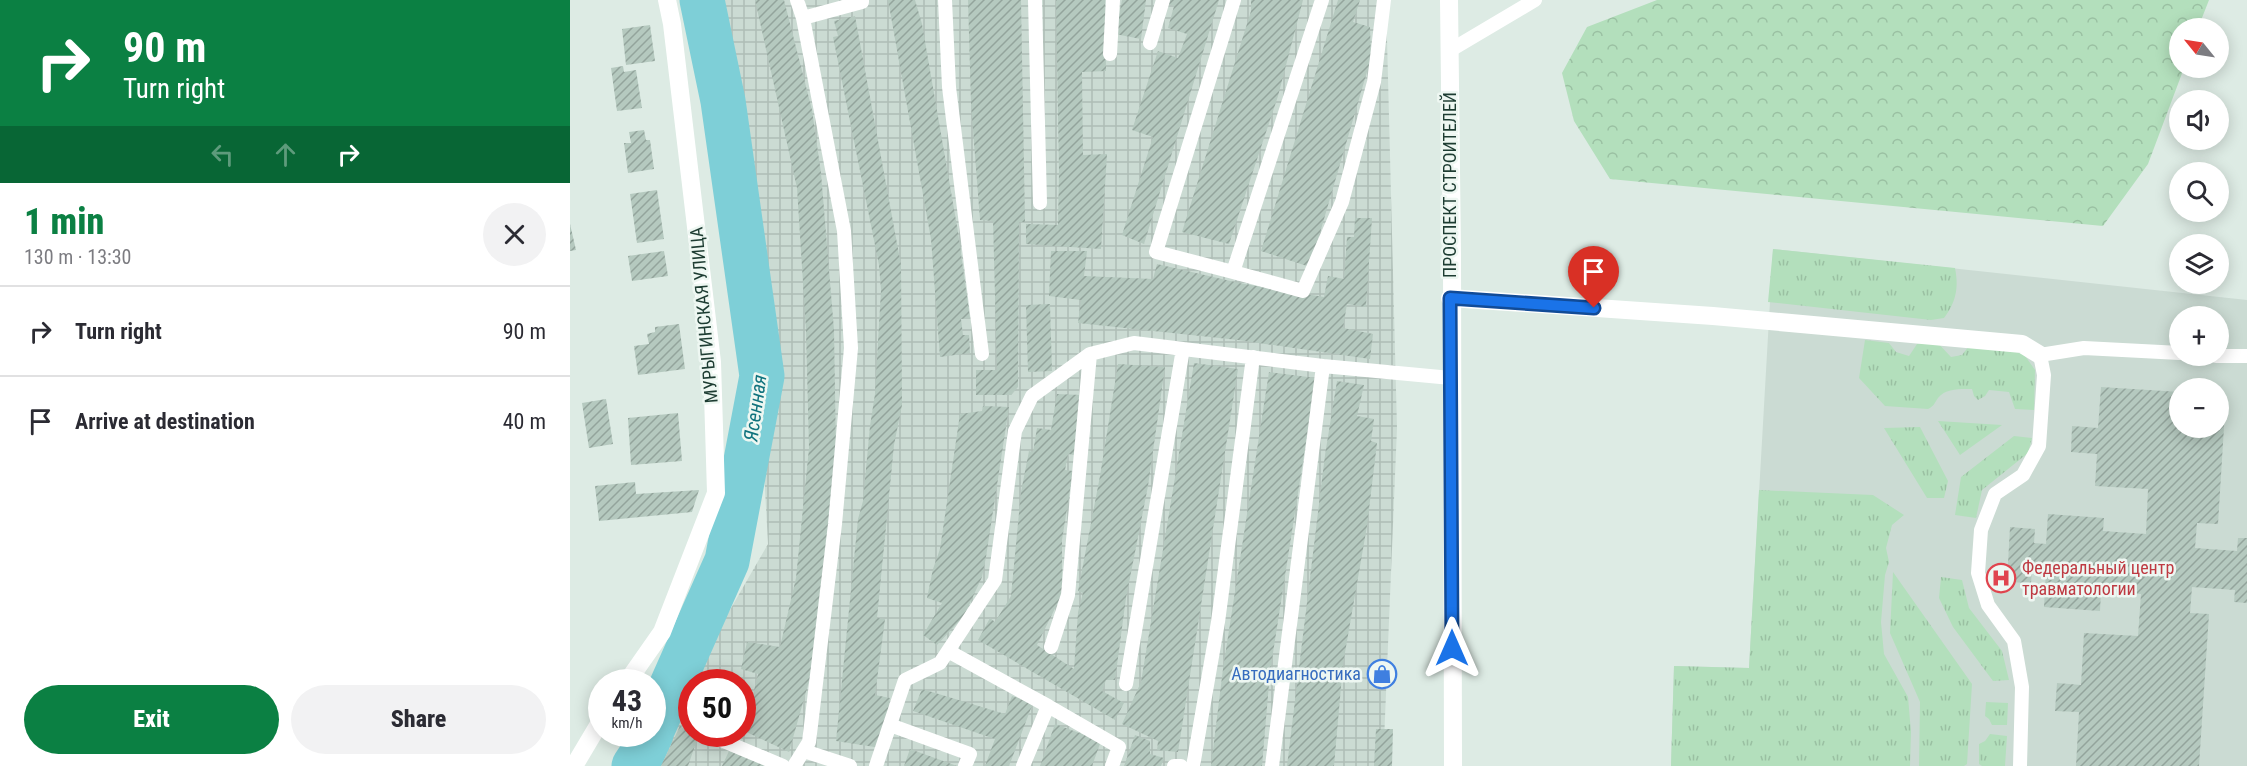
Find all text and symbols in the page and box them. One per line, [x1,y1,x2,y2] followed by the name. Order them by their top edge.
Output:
[2169,18,2229,78] north arrow
[2169,18,2229,438] map controls
[123,23,206,72] text: 90 m
[24,24,102,102] icon: right
[123,73,225,105] text: Turn right
[2169,90,2229,150] button: sound
[1439,92,1460,278] street label: ПРОСПЕКТ СТРОИТЕЛЕЙ
[206,138,239,171] icon: left
[269,138,302,171] icon: ahead
[332,138,365,171] icon: right
[2169,162,2229,222] button: search
[24,201,104,243] text: 1 min
[483,203,546,266] button: close
[685,225,722,404] street label: МУРЫГИНСКАЯ УЛИЦА
[2169,234,2229,294] button: layers
[24,245,131,269] text: 130 m · 13:30
[1568,246,1619,308] pin
[1577,255,1610,288] icon: arrive
[2169,306,2229,366] button: +
[24,315,57,348] icon: right
[75,319,162,344] text: Turn right
[503,319,546,344] text: 90 m
[738,373,772,444] water label: Ясенная
[2169,378,2229,438] button: −
[24,405,57,438] icon: arrive
[75,409,255,434] text: Arrive at destination
[503,409,546,434] text: 40 m
[2022,557,2174,599] place label: Федеральный центр травматологии
[1985,562,2017,594] hospital icon: Федеральный центр травматологии
[1420,616,1484,680] position arrow
[1366,658,1398,690] shop icon: Автодиагностика
[1231,663,1361,684] place label: Автодиагностика
[678,669,756,747] speed limit sign: 50
[612,683,642,718] text: 43
[24,685,279,754] button: Exit
[291,685,546,754] button: Share
[612,714,642,732] text: km/h

